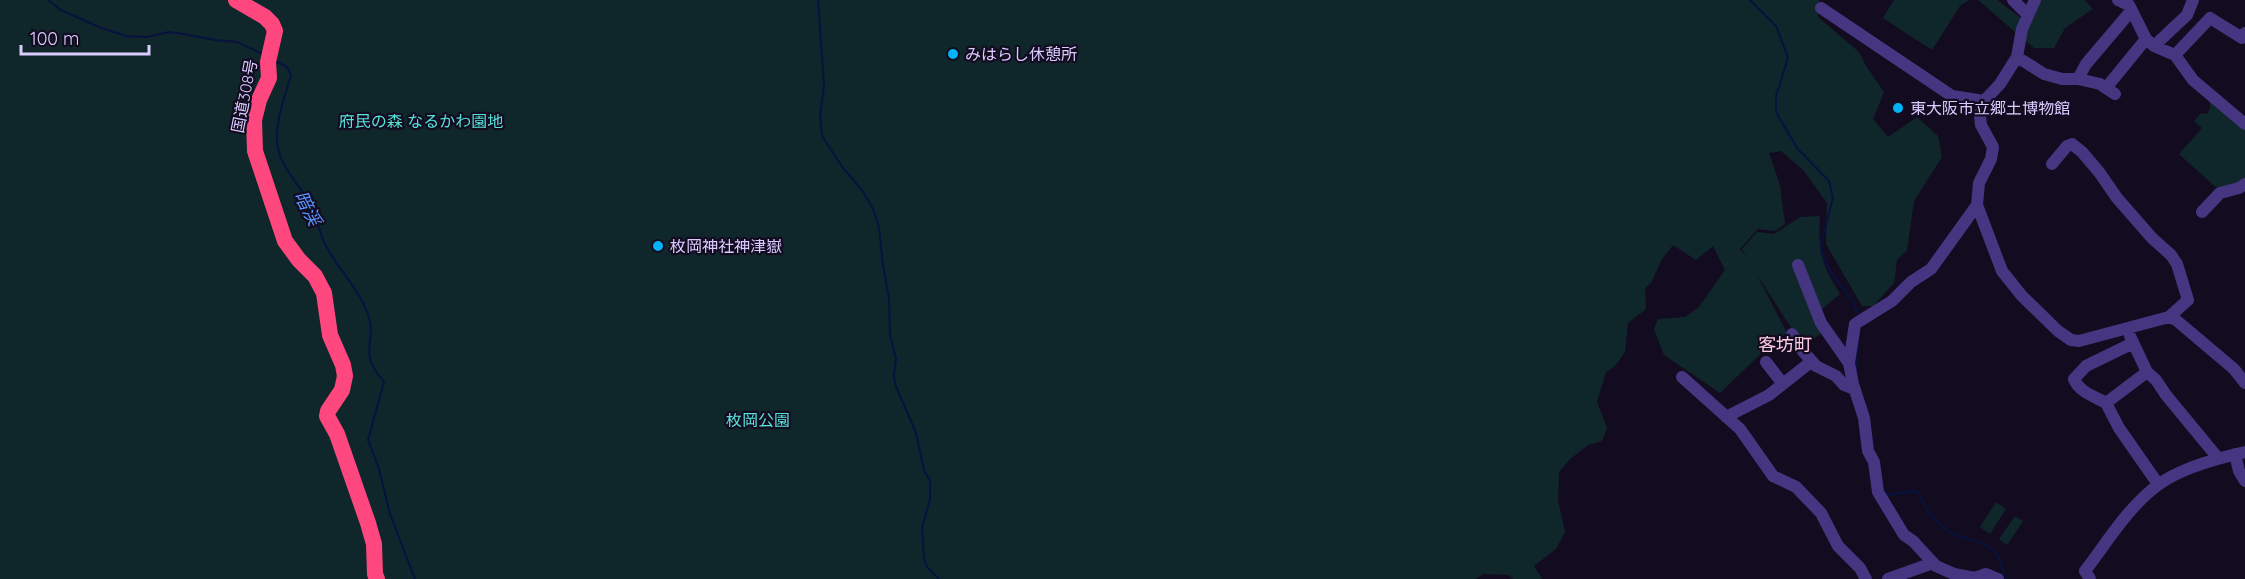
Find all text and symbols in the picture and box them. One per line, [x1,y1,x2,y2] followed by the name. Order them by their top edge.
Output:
[21,18,148,56] scale bar
[30,27,79,50] text: 100 m
[965,44,1077,64] place label: みはらし休憩所
[946,47,960,61] marker: みはらし休憩所
[227,58,261,134] street label: 国道308号
[1910,98,2070,118] place label: 東大阪市立郷土博物館
[1891,101,1905,115] marker: 東大阪市立郷土博物館
[339,111,503,131] park label: 府民の森 なるかわ園地
[290,187,327,231] water label: 暗渓
[670,236,782,256] place label: 枚岡神社神津嶽
[651,239,665,253] marker: 枚岡神社神津嶽
[1758,333,1812,356] district label: 客坊町
[726,410,790,430] park label: 枚岡公園

